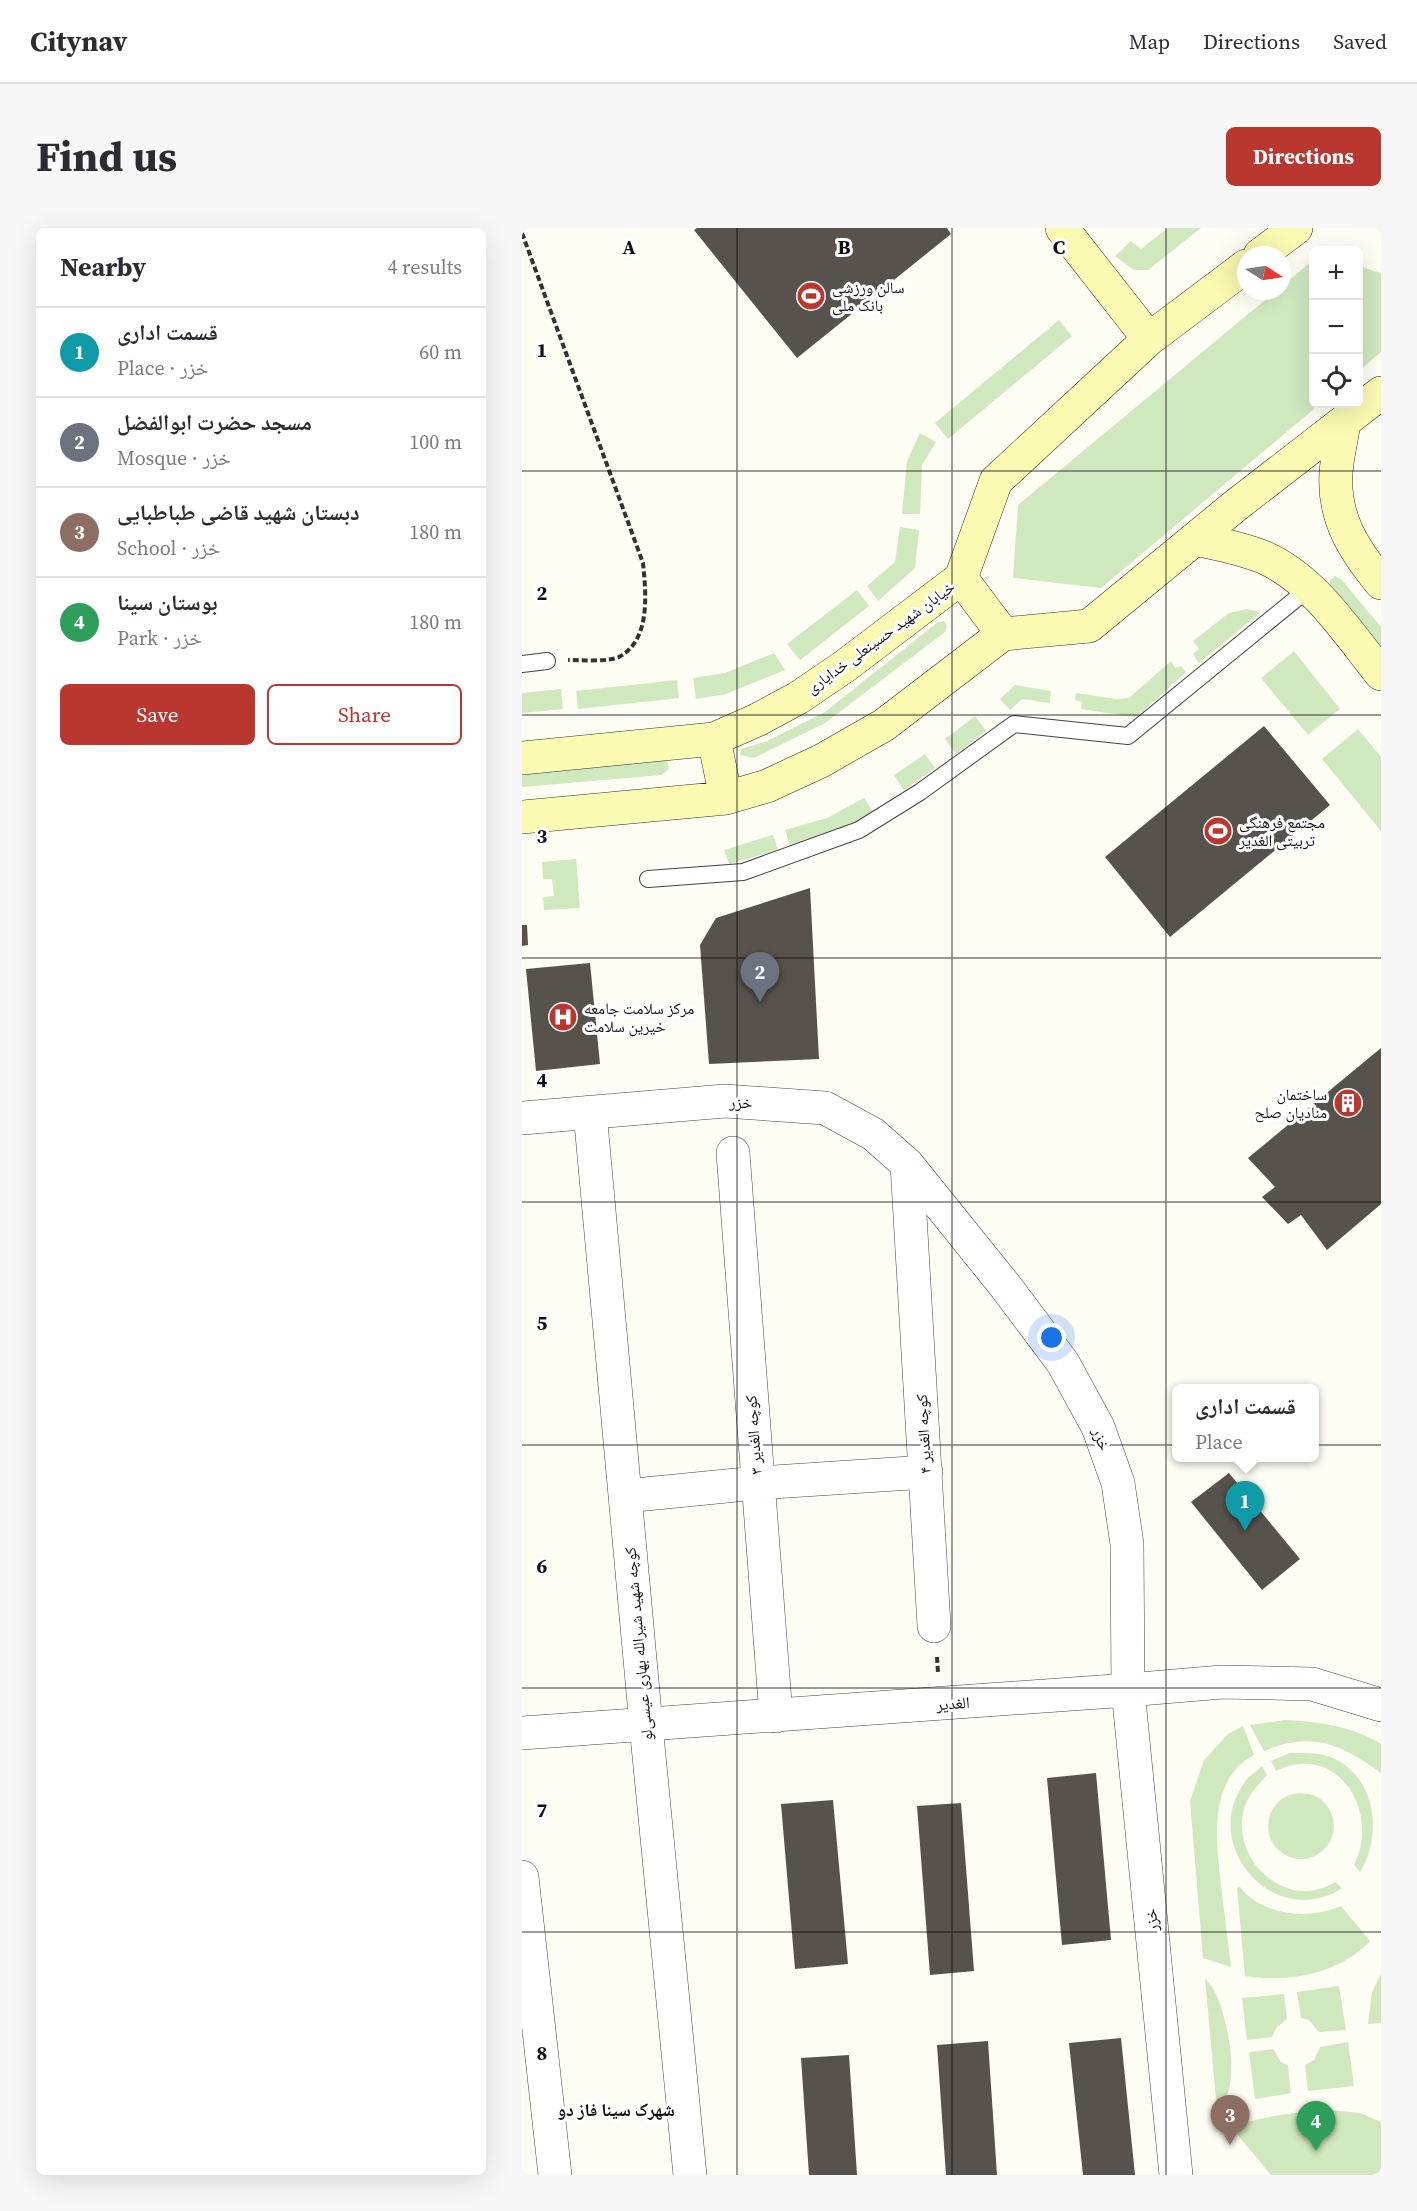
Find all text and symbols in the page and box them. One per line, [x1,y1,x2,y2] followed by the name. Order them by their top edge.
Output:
[30,22,127,60] text: Citynav
[1129,27,1170,56] text: Map
[1203,27,1300,56] text: Directions
[1333,27,1387,56] text: Saved
[36,127,177,185] text: Find us
[1226,127,1381,186] button: Directions
[622,233,636,261] text: A
[837,233,851,261] text: B
[1053,233,1065,261] text: C
[1237,246,1291,300] north arrow
[1309,246,1363,408] map controls
[1309,246,1363,300] button: +
[60,249,146,285] text: Nearby
[387,253,462,281] text: 4 results
[832,276,904,316] place label: سالن ورزشی بانک ملی
[795,280,827,312] sports icon: سالن ورزشی بانک ملی
[1309,300,1363,354] button: −
[117,317,218,347] text: قسمت اداری
[537,336,547,364] text: 1
[74,338,85,366] text: 1
[419,338,462,366] text: 60 m
[117,354,209,382] text: Place · خزر
[1309,354,1363,408] button: locate
[117,407,312,437] text: مسجد حضرت ابوالفضل
[74,428,85,456] text: 2
[409,428,462,456] text: 100 m
[117,444,231,472] text: Mosque · خزر
[117,497,360,527] text: دبستان شهید قاضی طباطبایی
[74,518,85,546] text: 3
[409,518,462,546] text: 180 m
[117,534,220,562] text: School · خزر
[801,576,959,698] street label: خیابان شهید حسینعلی خدایاری
[537,579,548,607] text: 2
[117,587,218,617] text: بوستان سینا
[74,608,85,636] text: 4
[409,608,462,636] text: 180 m
[117,624,202,652] text: Park · خزر
[60,684,255,745] button: Save
[267,684,462,745] button: Share
[1238,811,1325,851] place label: مجتمع فرهنگی تربیتی الغدیر
[1202,815,1234,847] sports icon: مجتمع فرهنگی تربیتی الغدیر
[537,822,548,850] text: 3
[740,952,780,1002] pin: 2
[584,997,694,1037] place label: مرکز سلامت جامعه خیرین سلامت
[547,1001,579,1033] hospital icon: مرکز سلامت جامعه خیرین سلامت
[537,1066,548,1094] text: 4
[1255,1083,1327,1123] place label: ساختمان منادیان صلح
[1332,1087,1364,1119] building icon: ساختمان منادیان صلح
[728,1090,753,1114] street label: خزر
[537,1309,548,1337] text: 5
[1037,1323,1066,1352] your location
[1172,1384,1319,1462] popup
[1195,1391,1296,1421] text: قسمت اداری
[910,1393,936,1474] street label: کوچه الغدیر ۴
[739,1394,767,1475] street label: کوچه الغدیر ۳
[1087,1423,1116,1454] street label: خزر
[1195,1428,1243,1456] text: Place
[1226,1482,1264,1531] pin: 1
[619,1546,657,1742] street label: کوچه شهید شیرالله بهاری عیسی‌لو
[537,1552,548,1580] text: 6
[935,1691,970,1715] street label: الغدیر
[537,1796,548,1824] text: 7
[1139,1907,1163,1933] street label: خزر
[537,2039,547,2067] text: 8
[1210,2096,1250,2145] pin: 3
[557,2097,675,2122] district label: شهرک سینا فاز دو
[1296,2102,1336,2151] pin: 4

